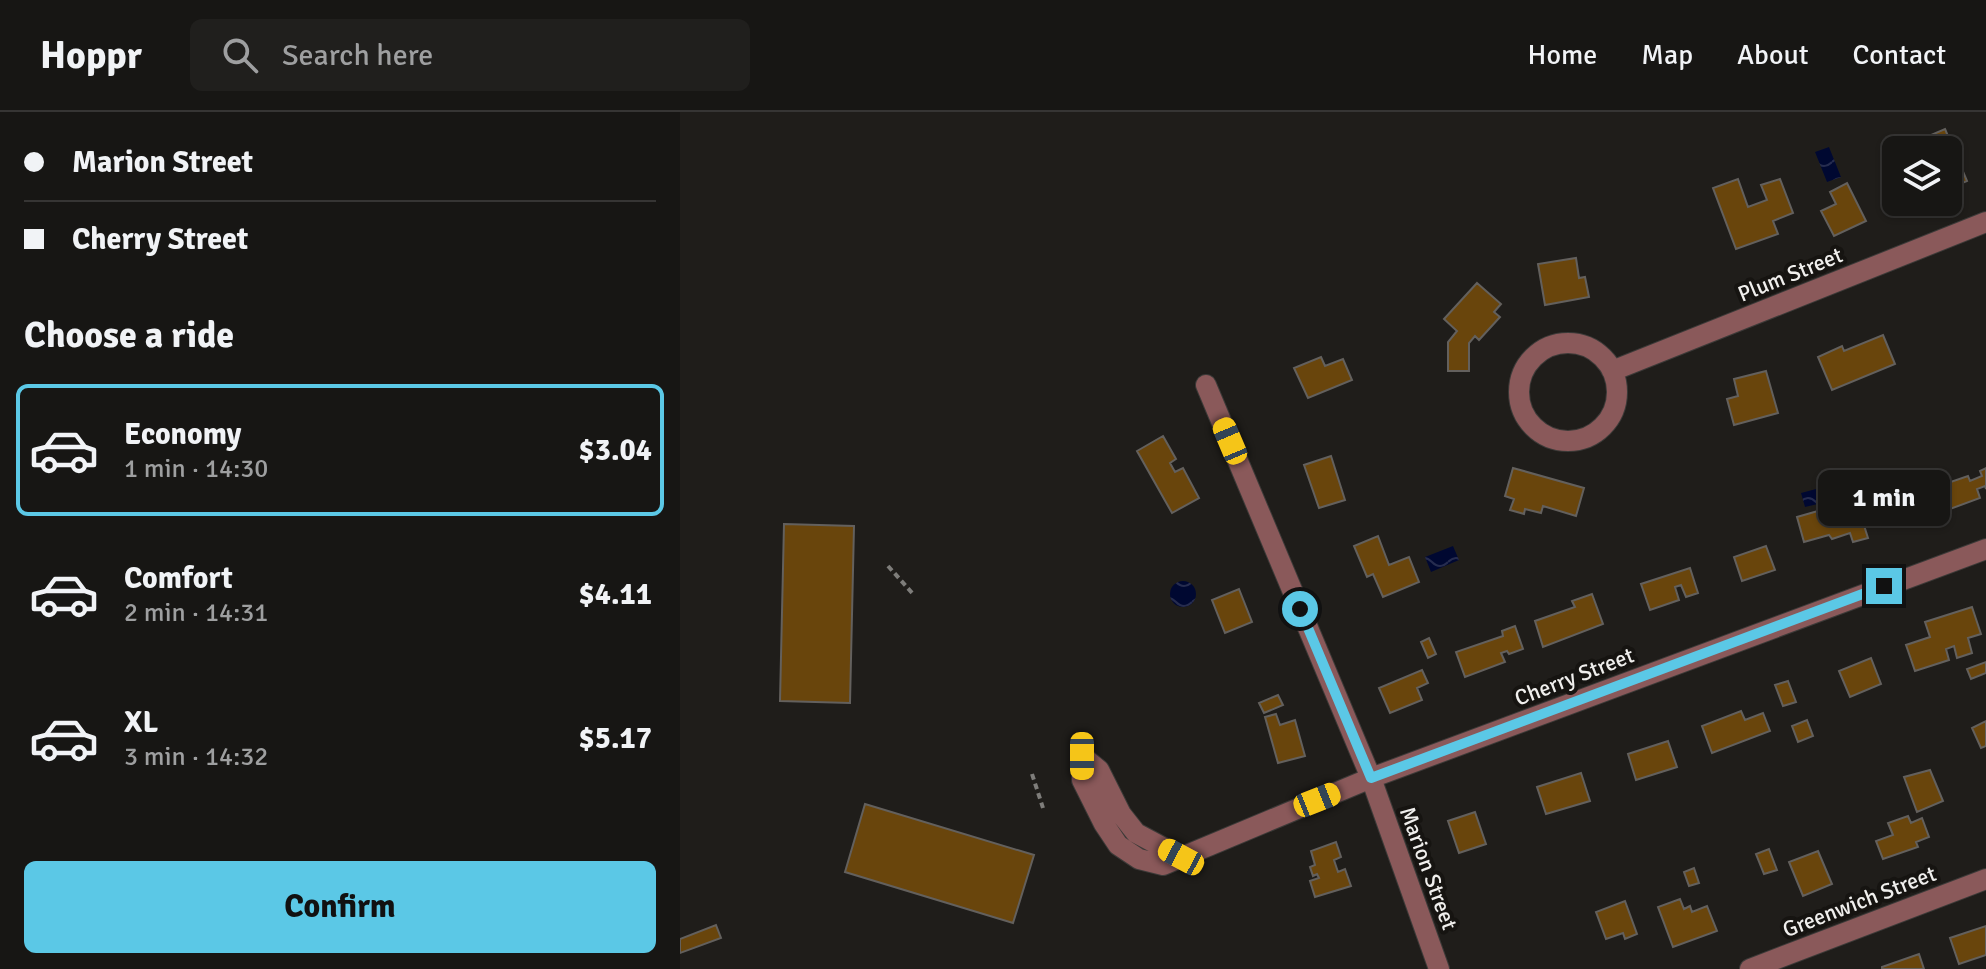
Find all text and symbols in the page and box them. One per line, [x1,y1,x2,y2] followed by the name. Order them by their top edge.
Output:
[190,19,750,91] search box
[40,32,142,79] text: Hoppr
[218,33,262,77] icon: search
[282,37,433,74] text: Search here
[1528,38,1597,72] text: Home
[1641,38,1693,72] text: Map
[1737,38,1809,72] text: About
[1853,38,1946,72] text: Contact
[1882,136,1962,216] map controls
[1882,136,1962,216] button: layers
[72,144,253,181] text: Marion Street
[72,221,248,258] text: Cherry Street
[1734,241,1847,308] street label: Plum Street
[24,313,234,358] text: Choose a ride
[28,414,100,486] icon: car
[1210,414,1250,468] car
[124,416,241,453] text: Economy
[579,432,652,469] text: $3.04
[124,453,268,485] text: 1 min · 14:30
[1818,470,1950,526] callout: 1 min
[1853,482,1915,514] text: 1 min
[28,558,100,630] icon: car
[124,560,233,597] text: Comfort
[1866,568,1902,604] route end
[579,576,652,613] text: $4.11
[1282,591,1318,627] route start
[124,597,268,629] text: 2 min · 14:31
[1511,641,1638,712] street label: Cherry Street
[28,702,100,774] icon: car
[124,704,158,741] text: XL
[579,720,652,757] text: $5.17
[1070,732,1094,780] car
[124,741,268,773] text: 3 min · 14:32
[1290,780,1344,820] car
[1394,803,1463,934] street label: Marion Street
[1154,835,1208,879] car
[1779,860,1940,943] street label: Greenwich Street
[24,861,656,953] button: Confirm

